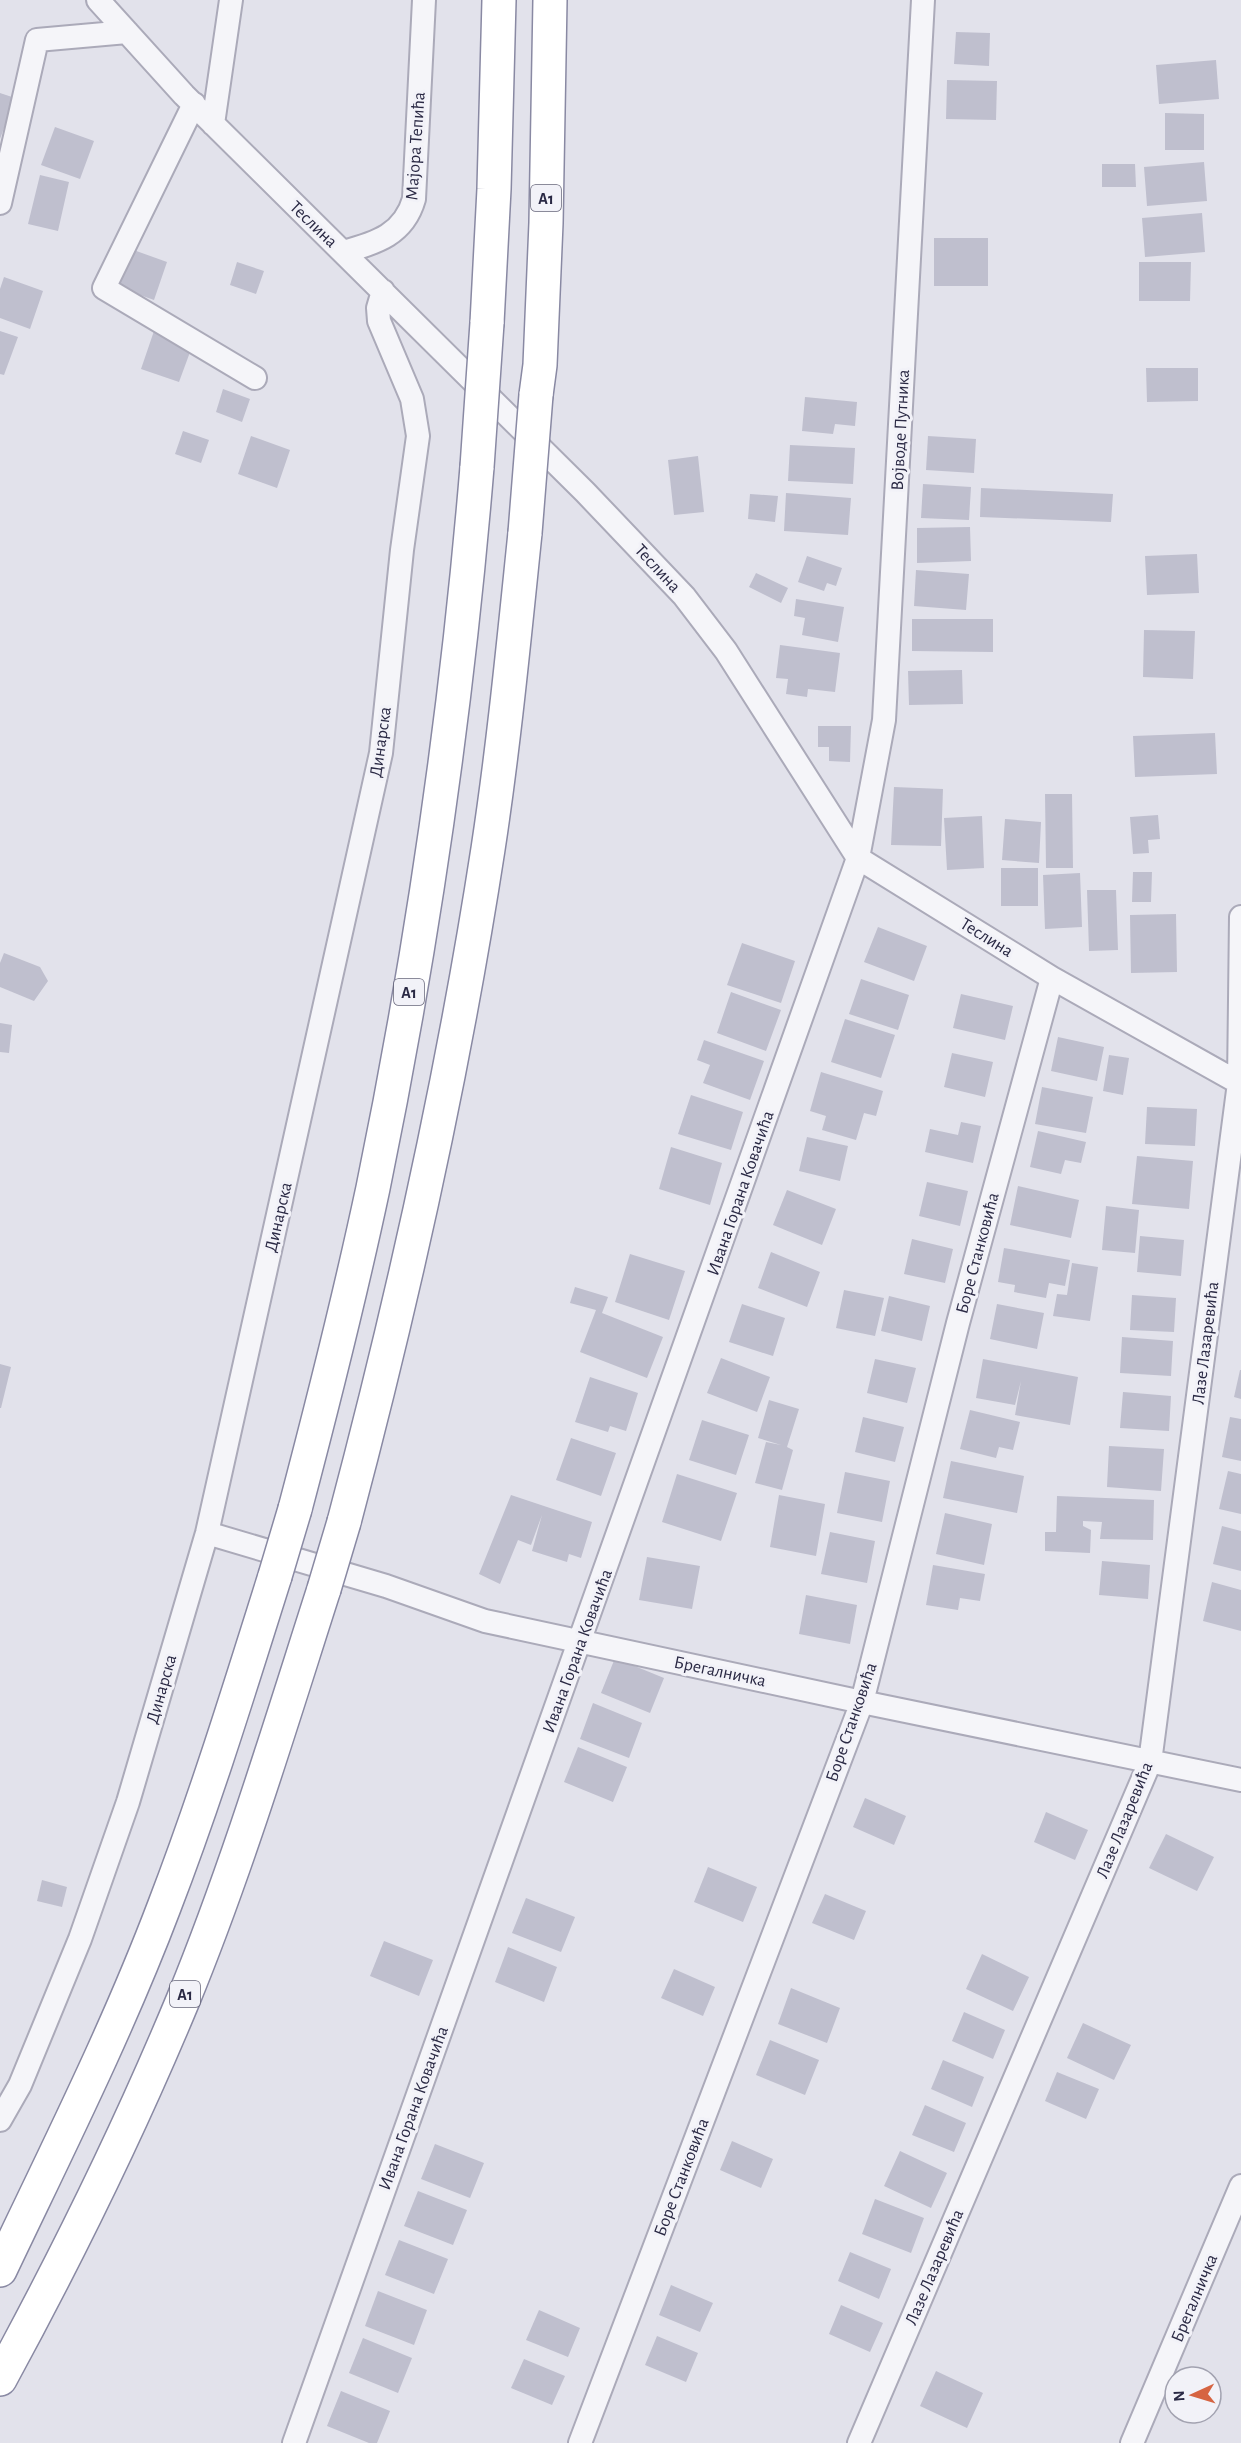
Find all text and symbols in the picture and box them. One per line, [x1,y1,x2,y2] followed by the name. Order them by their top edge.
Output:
[403,91,429,201] street label: Мајора Тепића
[531,185,561,211] road number: A1
[286,198,341,251] street label: Теслина
[889,369,913,491] street label: Војводе Путника
[631,541,684,596] street label: Теслина
[367,706,395,779] street label: Динарска
[957,915,1016,961] street label: Теслина
[394,979,424,1005] road number: A1
[704,1109,778,1278] street label: Ивана Горана Ковачића
[262,1181,296,1254] street label: Динарска
[953,1191,1003,1316] street label: Боре Станковића
[1190,1281,1222,1406] street label: Лазе Лазаревића
[540,1567,616,1736] street label: Ивана Горана Ковачића
[144,1653,180,1726] street label: Динарска
[672,1653,767,1691] street label: Брегалничка
[823,1660,881,1784] street label: Боре Станковића
[1093,1760,1156,1881] street label: Лазе Лазаревића
[170,1981,200,2007] road number: A1
[376,2024,452,2193] street label: Ивана Горана Ковачића
[651,2116,713,2239] street label: Боре Станковића
[902,2207,967,2328] street label: Лазе Лазаревића
[1168,2252,1221,2345] street label: Брегалничка
[1163,2365,1223,2425] north arrow
[1171,2390,1187,2402] text: N

